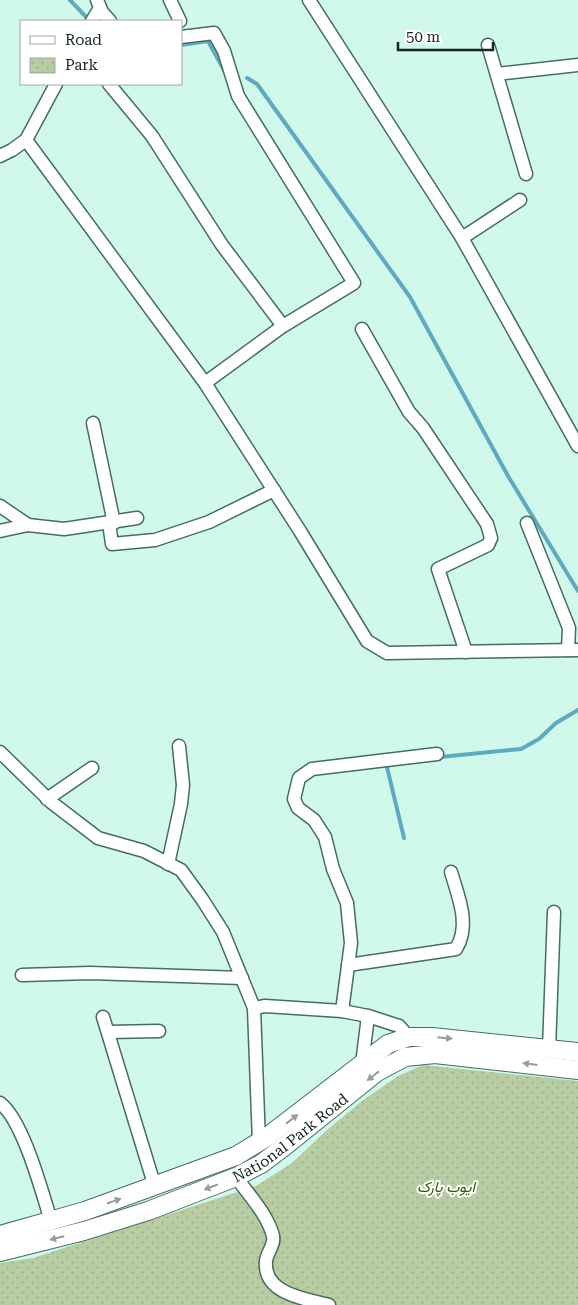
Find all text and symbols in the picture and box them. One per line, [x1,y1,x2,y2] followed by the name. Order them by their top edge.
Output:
[20,20,182,85] legend
[398,20,493,52] scale bar
[406,28,441,46] text: 50 m
[65,31,102,49] text: Road
[65,56,99,74] text: Park
[437,1034,453,1042] one-way arrow
[521,1060,537,1068] one-way arrow
[366,1071,380,1081] one-way arrow
[229,1090,352,1186] street label: National Park Road
[285,1113,298,1124] one-way arrow
[417,1178,477,1197] park label: ایوب پارک
[203,1183,218,1191] one-way arrow
[106,1197,121,1204] one-way arrow
[50,1234,65,1242] one-way arrow

